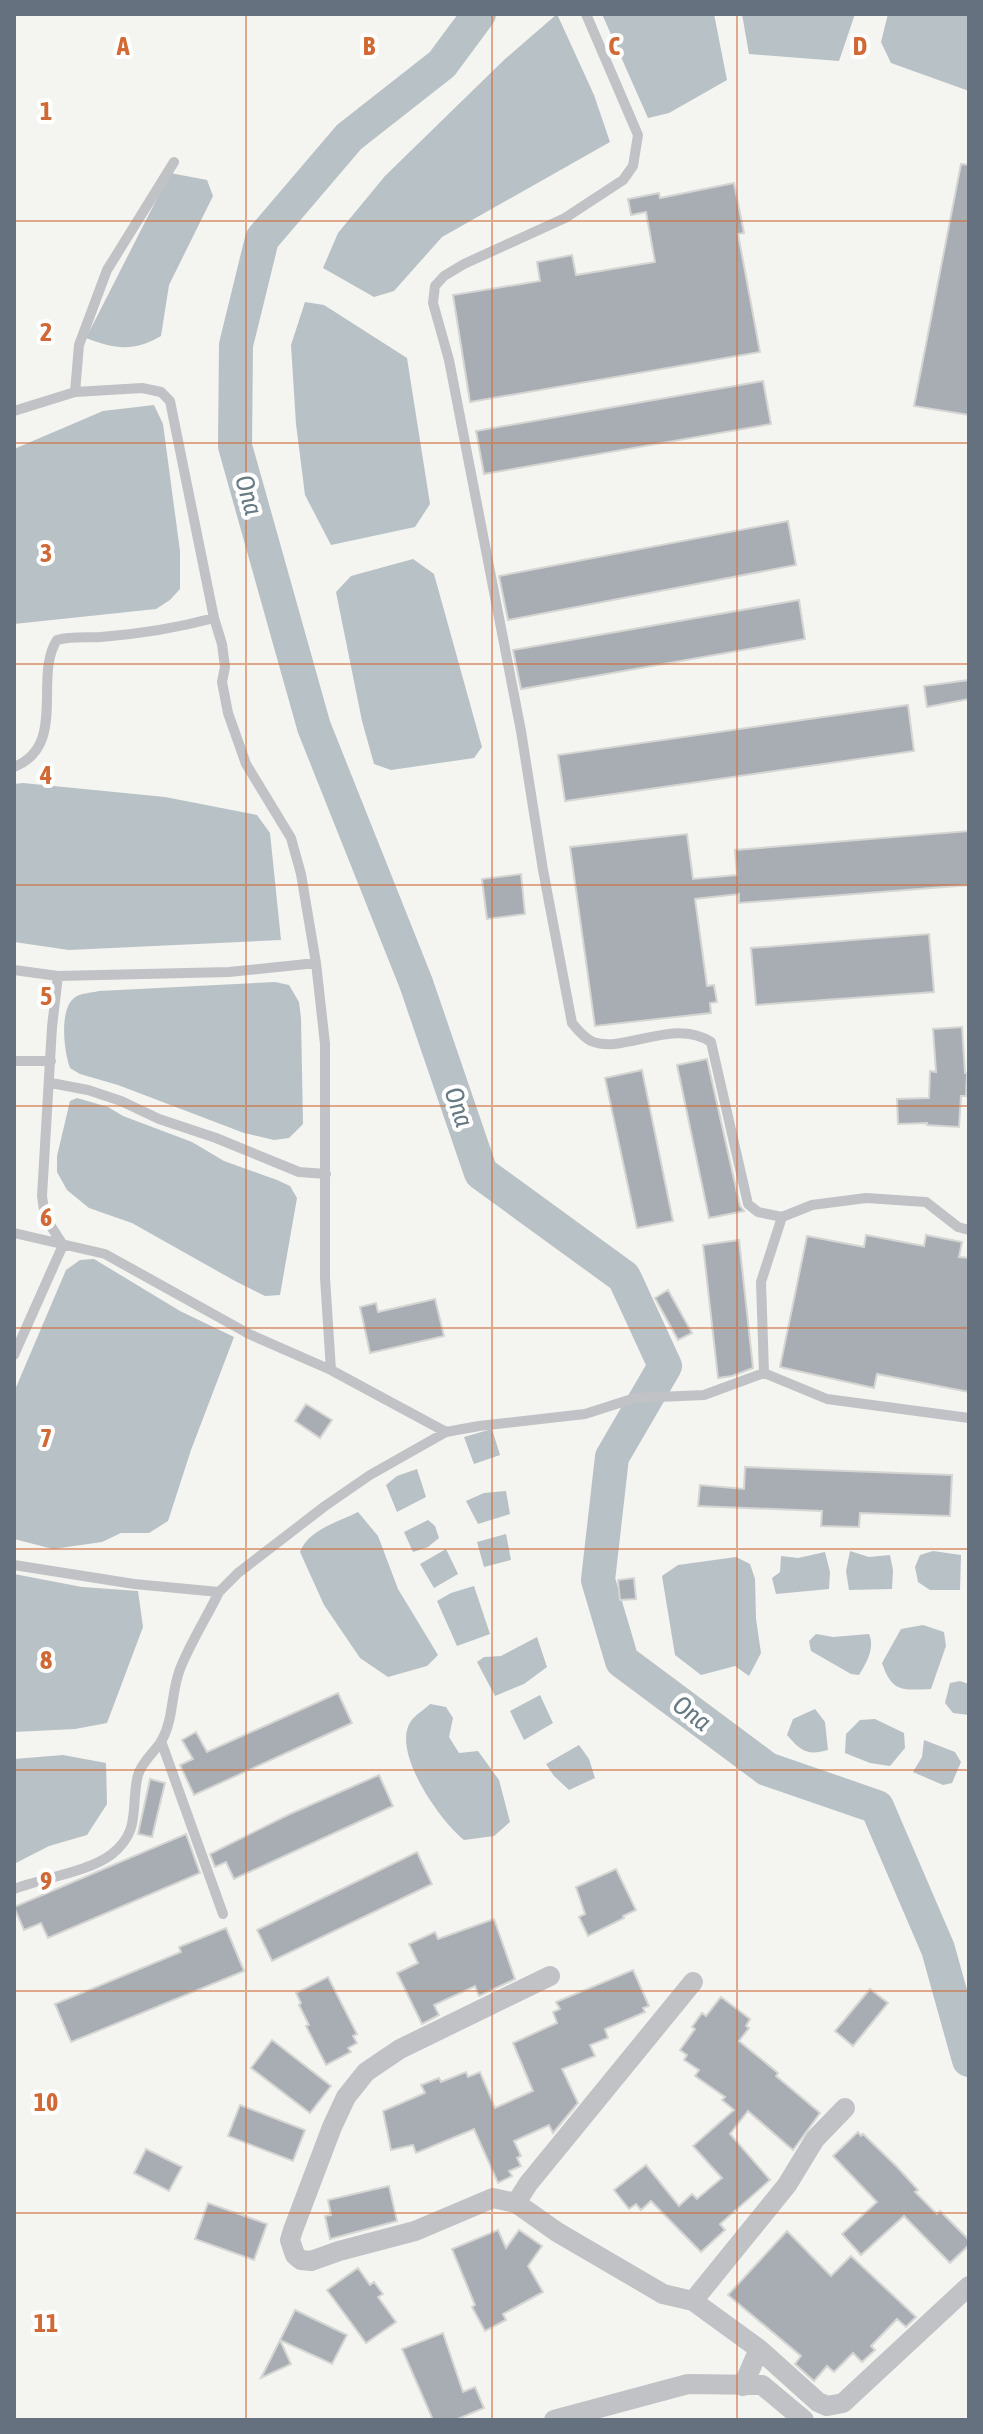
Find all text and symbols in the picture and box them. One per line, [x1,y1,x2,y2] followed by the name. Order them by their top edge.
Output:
[116,31,130,61] text: A
[363,31,376,61] text: B
[608,31,620,61] text: C
[853,31,867,61] text: D
[40,96,52,126] text: 1
[40,317,52,347] text: 2
[229,472,269,518] water label: Ona
[40,538,52,568] text: 3
[39,760,52,790] text: 4
[40,981,52,1011] text: 5
[438,1083,480,1131] water label: Ona
[40,1202,52,1232] text: 6
[40,1423,52,1453] text: 7
[40,1645,52,1675] text: 8
[667,1689,717,1737] water label: Ona
[40,1866,52,1896] text: 9
[34,2087,58,2117] text: 10
[34,2308,58,2338] text: 11

